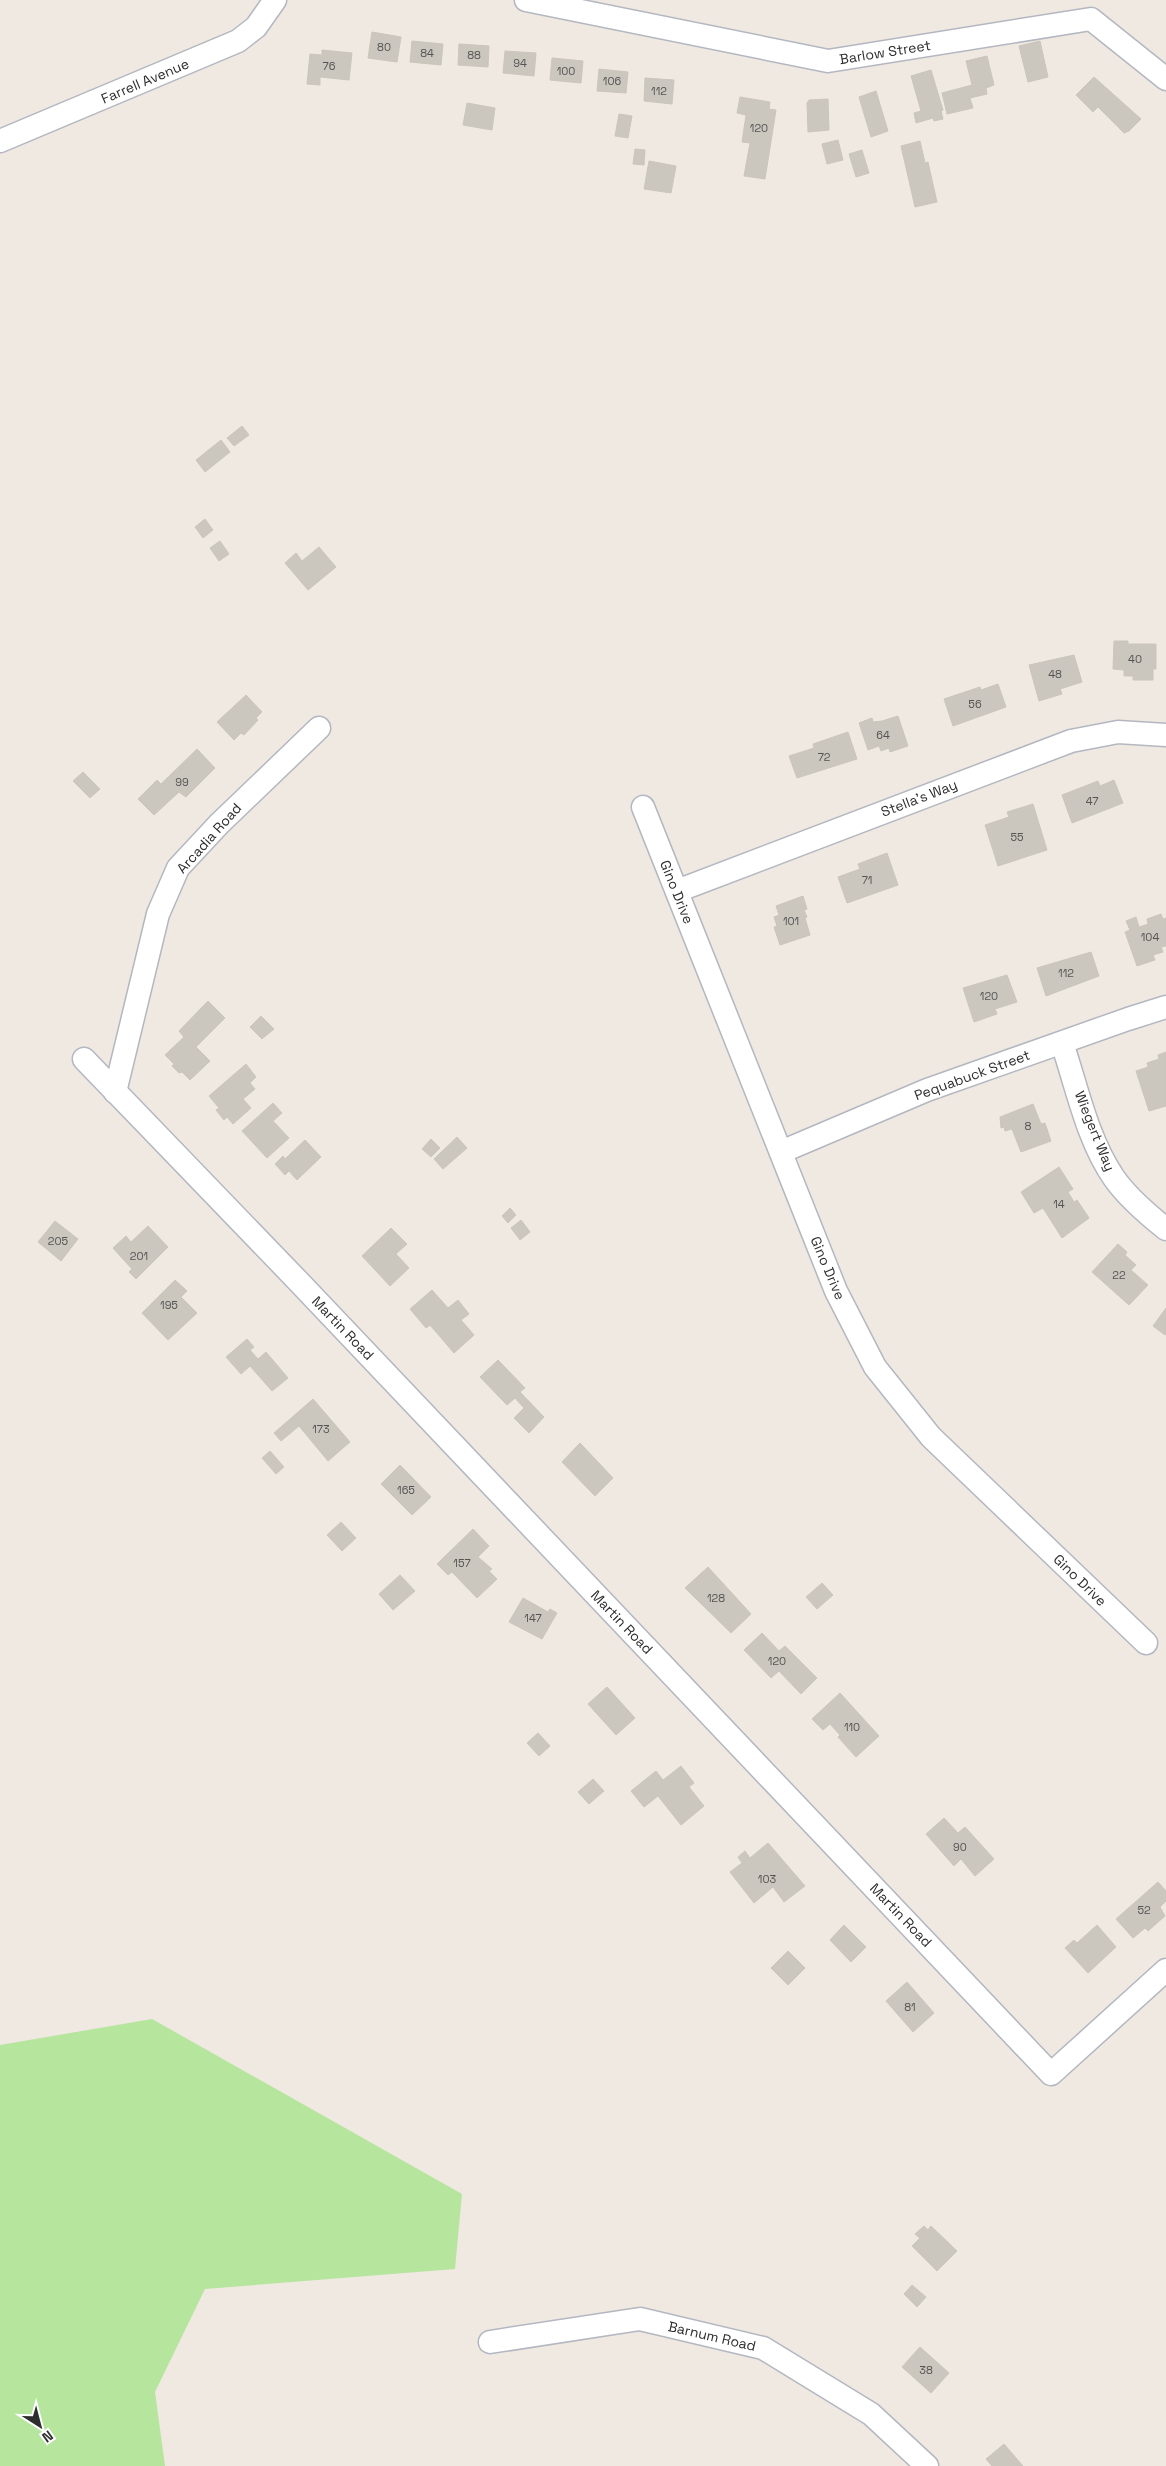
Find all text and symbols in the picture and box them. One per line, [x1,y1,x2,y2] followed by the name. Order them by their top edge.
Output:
[838,36,932,68] street label: Barlow Street
[377,40,391,54] house number: 80
[420,46,434,60] house number: 84
[467,48,481,62] house number: 88
[98,54,192,108] street label: Farrell Avenue
[513,56,527,70] house number: 94
[323,59,336,73] house number: 76
[557,64,575,78] house number: 100
[603,74,621,88] house number: 106
[651,84,667,98] house number: 112
[750,121,768,135] house number: 120
[1128,652,1142,666] house number: 40
[1048,667,1062,681] house number: 48
[968,697,982,711] house number: 56
[876,728,890,742] house number: 64
[818,750,831,764] house number: 72
[175,775,189,789] house number: 99
[878,775,960,821] street label: Stella's Way
[1086,794,1098,808] house number: 47
[173,799,245,877] street label: Arcadia Road
[1010,830,1024,844] house number: 55
[656,858,698,926] street label: Gino Drive
[862,873,872,887] house number: 71
[783,914,799,928] house number: 101
[1141,930,1159,944] house number: 104
[1058,966,1074,980] house number: 112
[980,989,998,1003] house number: 120
[912,1046,1032,1104] street label: Pequabuck Street
[1071,1088,1119,1174] street label: Wiegert Way
[1025,1119,1032,1133] house number: 8
[1053,1197,1065,1211] house number: 14
[48,1234,69,1248] house number: 205
[807,1234,849,1302] street label: Gino Drive
[130,1249,148,1263] house number: 201
[1112,1268,1126,1282] house number: 22
[308,1292,378,1364] street label: Martin Road
[160,1298,178,1312] house number: 195
[312,1422,330,1436] house number: 173
[397,1483,415,1497] house number: 165
[1050,1550,1110,1610] street label: Gino Drive
[453,1556,471,1570] house number: 157
[587,1586,657,1658] street label: Martin Road
[707,1591,725,1605] house number: 128
[524,1611,542,1625] house number: 147
[768,1654,786,1668] house number: 120
[844,1720,860,1734] house number: 110
[953,1840,967,1854] house number: 90
[758,1872,777,1886] house number: 103
[866,1879,936,1951] street label: Martin Road
[1137,1903,1151,1917] house number: 52
[904,2000,916,2014] house number: 81
[666,2317,758,2355] street label: Barnum Road
[919,2363,933,2377] house number: 38
[15,2401,65,2451] north arrow
[39,2426,57,2447] text: N

